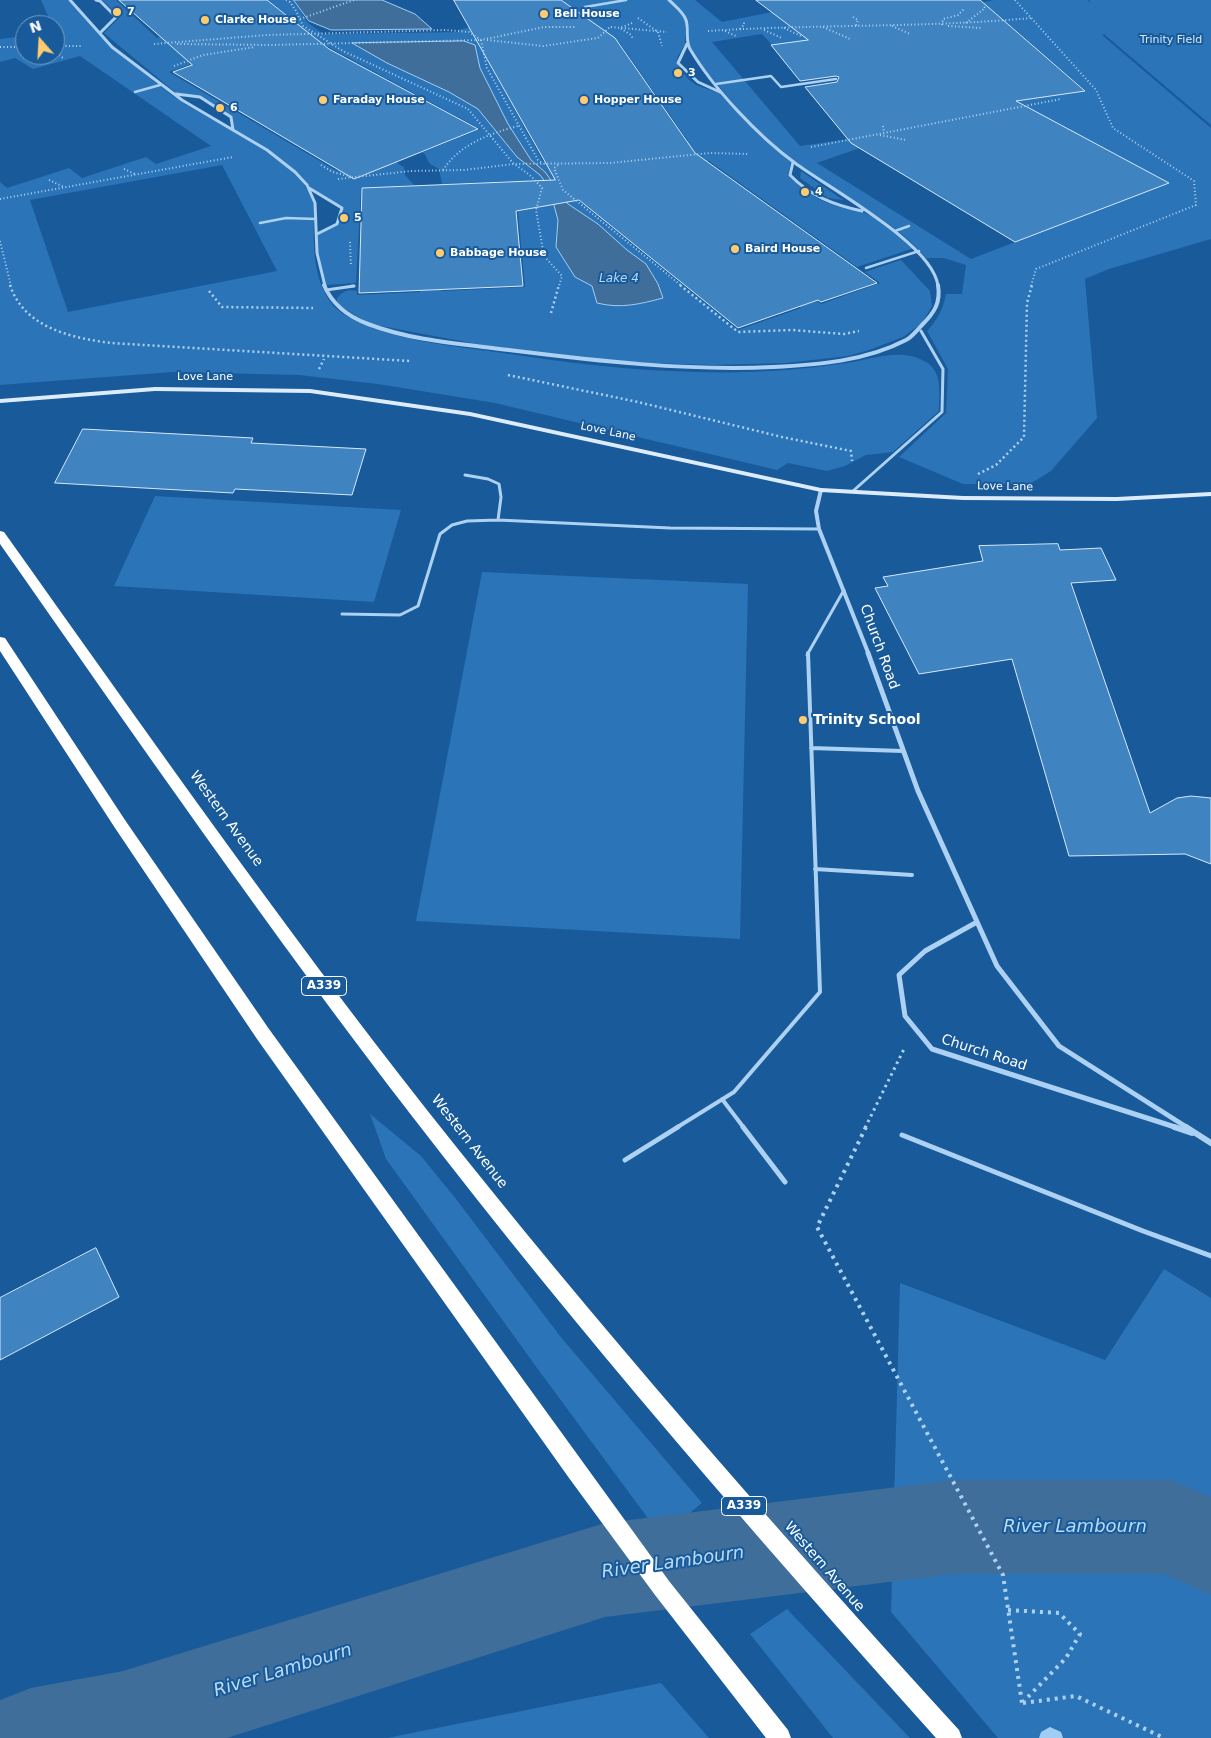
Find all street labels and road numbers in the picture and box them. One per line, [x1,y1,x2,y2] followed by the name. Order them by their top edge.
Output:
[177,370,233,384] street label: Love Lane
[579,420,637,444] street label: Love Lane
[977,480,1033,494] street label: Love Lane
[856,602,902,692] street label: Church Road
[186,768,266,870] street label: Western Avenue
[302,976,346,996] road number: A339
[939,1031,1029,1075] street label: Church Road
[427,1092,511,1192] street label: Western Avenue
[722,1496,766,1515] road number: A339
[780,1519,868,1615] street label: Western Avenue

